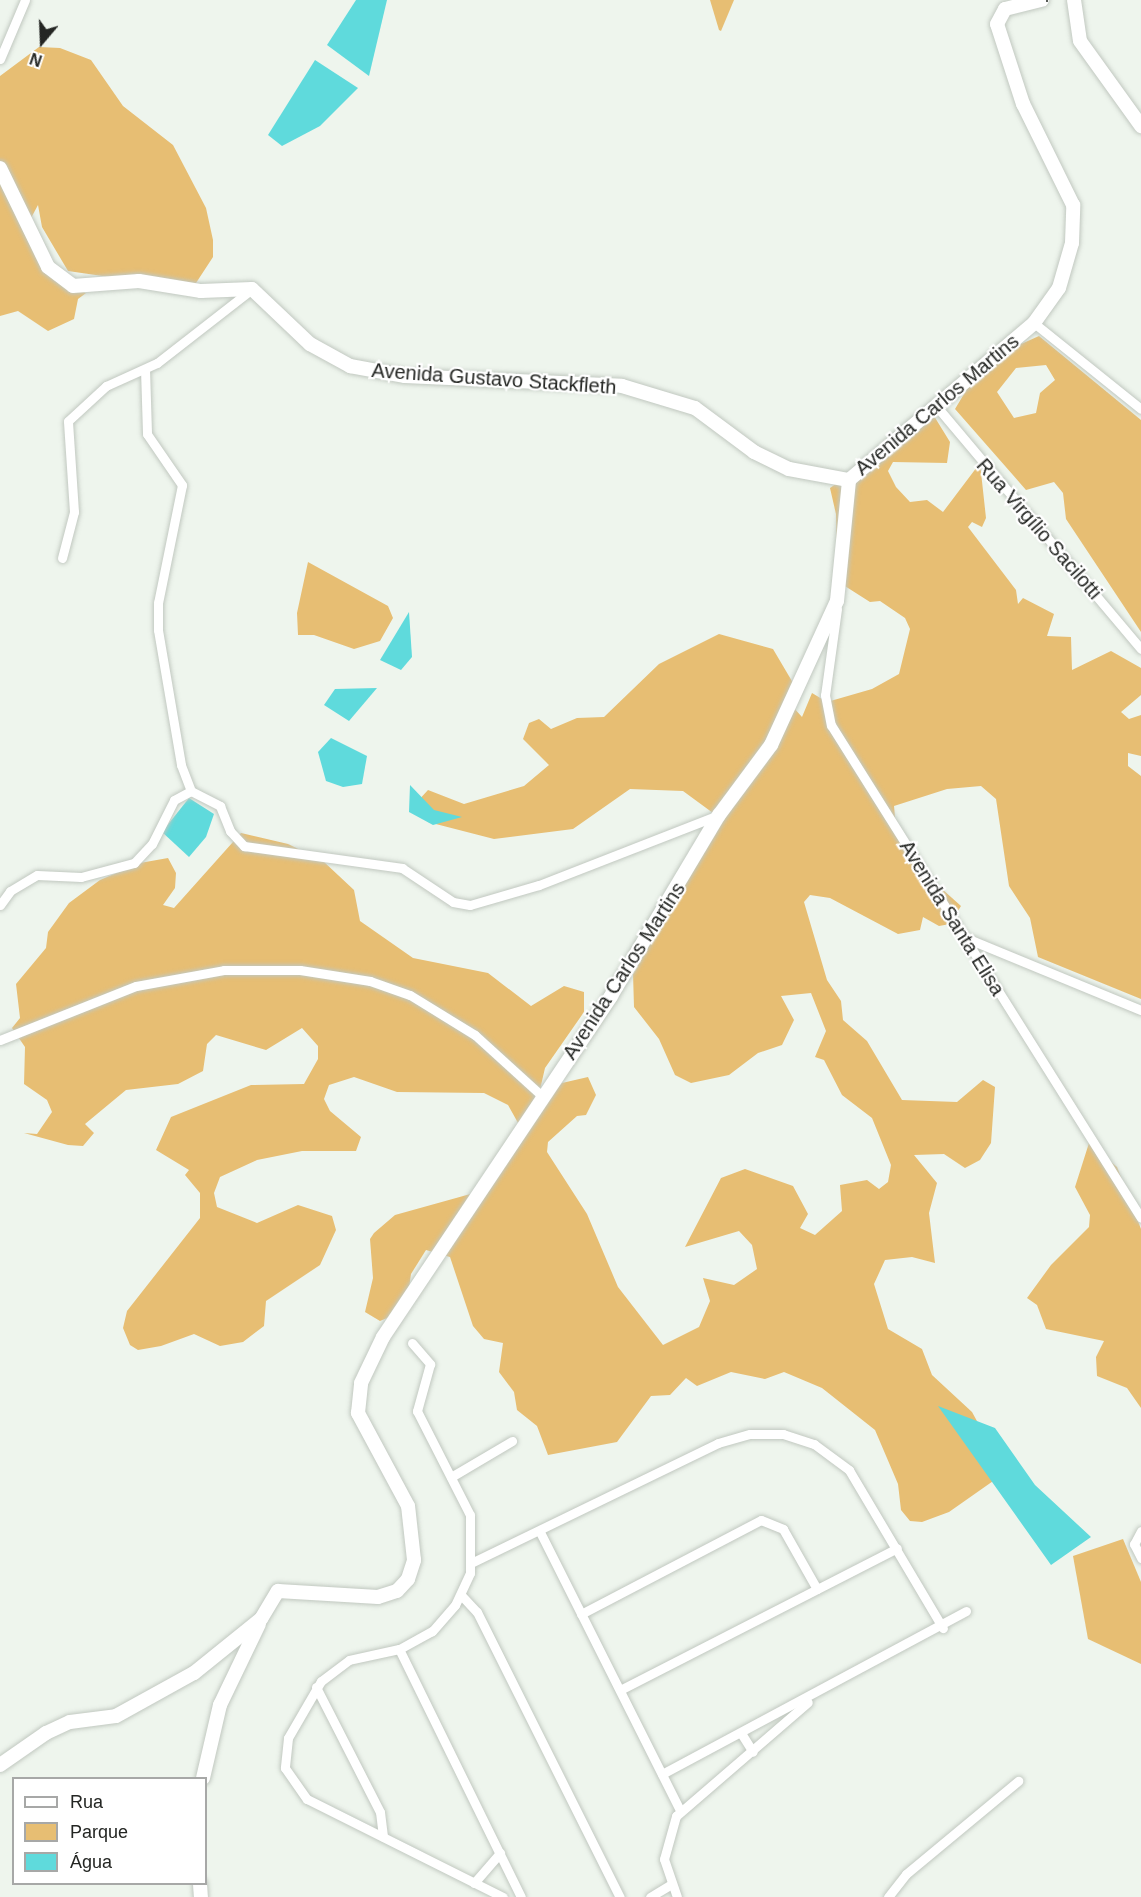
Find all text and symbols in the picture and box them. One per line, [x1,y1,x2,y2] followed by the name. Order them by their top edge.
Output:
[12,12,72,72] north arrow
[28,50,44,69] text: N
[850,329,1024,481] street label: Avenida Carlos Martins
[371,358,617,400] street label: Avenida Gustavo Stackfleth
[971,454,1107,604] street label: Rua Virgílio Sacilotti
[894,836,1010,1000] street label: Avenida Santa Elisa
[558,878,690,1064] street label: Avenida Carlos Martins
[12,1777,207,1885] legend
[70,1792,103,1812] text: Rua
[70,1822,128,1842] text: Parque
[70,1852,112,1872] text: Água

